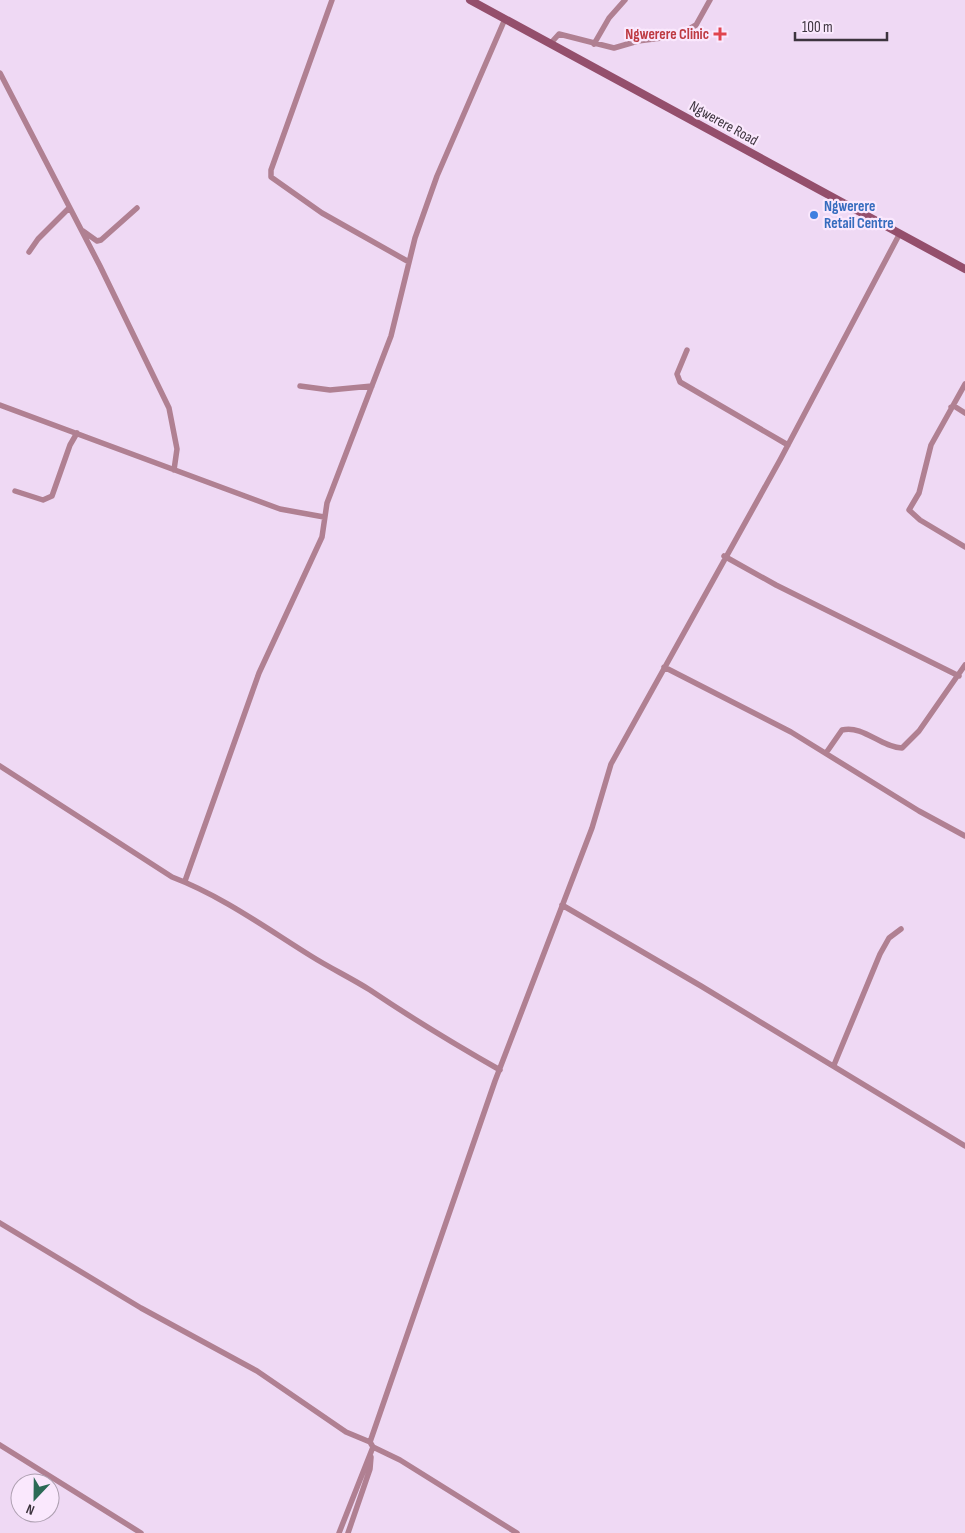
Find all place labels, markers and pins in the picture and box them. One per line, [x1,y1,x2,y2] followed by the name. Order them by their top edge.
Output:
[625,25,709,44] place label: Ngwerere Clinic
[713,27,727,41] marker: Ngwerere Clinic
[824,197,894,233] place label: Ngwerere Retail Centre
[808,209,820,221] marker: Ngwerere Retail Centre

